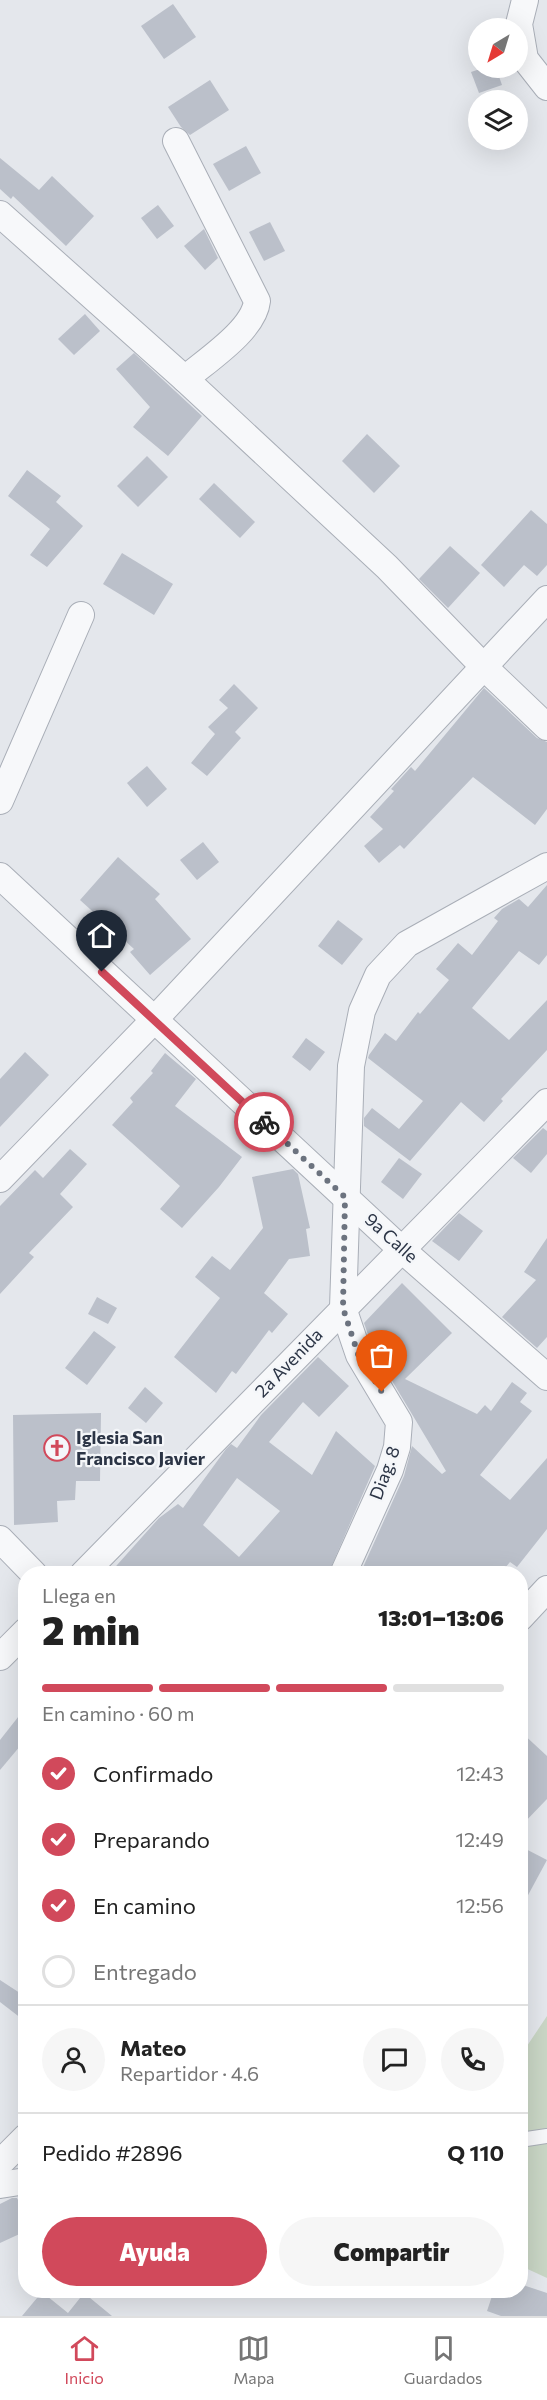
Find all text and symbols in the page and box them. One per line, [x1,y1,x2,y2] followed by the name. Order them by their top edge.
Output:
[468,18,528,78] north arrow
[468,18,528,150] map controls
[468,90,528,150] button: layers
[76,910,127,972] pin
[85,919,118,952] icon: home
[234,1092,294,1152] courier
[248,1106,281,1139] icon: bike
[360,1208,423,1267] street label: 9a Calle
[250,1323,327,1402] street label: 2a Avenida
[356,1330,407,1392] pin
[365,1339,398,1372] icon: bag
[76,1426,206,1469] place label: Iglesia San Francisco Javier
[42,1433,72,1463] church icon: Iglesia San Francisco Javier
[364,1443,404,1503] street label: Diag. 8
[42,1583,116,1607] text: Llega en
[378,1604,504,1631] text: 13:01–13:06
[42,1605,140,1653] text: 2 min
[42,1701,194,1725] text: En camino · 60 m
[42,1757,75,1790] icon: check
[93,1760,214,1787] text: Confirmado
[456,1761,504,1785] text: 12:43
[42,1823,75,1856] icon: check
[93,1826,210,1853] text: Preparando
[456,1827,504,1851] text: 12:49
[42,1889,75,1922] icon: check
[93,1892,196,1919] text: En camino
[456,1893,504,1917] text: 12:56
[93,1958,197,1985] text: Entregado
[42,2028,105,2091] button: person
[363,2028,426,2091] button: chat
[441,2028,504,2091] button: phone
[120,2034,187,2061] text: Mateo
[120,2061,259,2085] text: Repartidor · 4.6
[42,2139,183,2166] text: Pedido #2896
[447,2139,504,2166] text: Q 110
[42,2217,267,2286] button: Ayuda
[279,2217,504,2286] button: Compartir
[65,2332,104,2387] tab: Inicio
[233,2332,275,2387] tab: Mapa
[404,2332,482,2387] tab: Guardados

